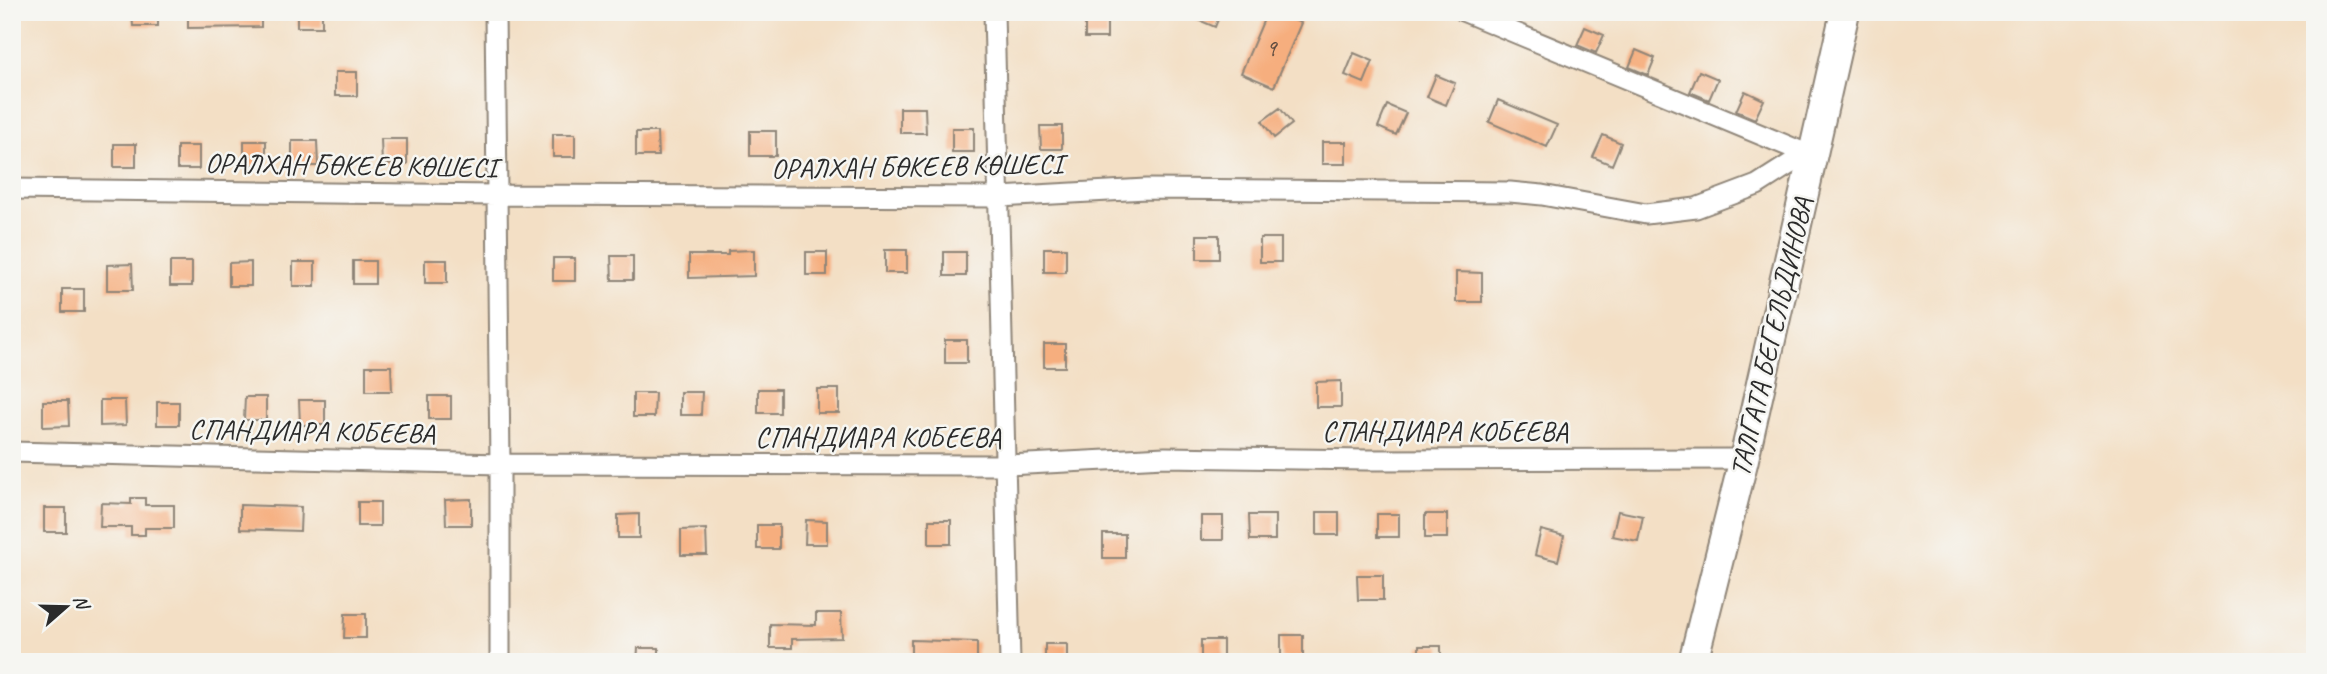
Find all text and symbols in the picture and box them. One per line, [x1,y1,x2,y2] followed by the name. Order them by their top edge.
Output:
[1266,33,1279,63] house number: 9
[205,145,503,185] street label: ОРАЛХАН БӨКЕЕВ КӨШЕСІ
[771,146,1069,186] street label: ОРАЛХАН БӨКЕЕВ КӨШЕСІ
[1722,193,1820,480] street label: ТАЛГАТА БЕГЕЛЬДИНОВА
[189,411,436,451] street label: СПАНДИАРА КОБЕЕВА
[1322,414,1569,449] street label: СПАНДИАРА КОБЕЕВА
[755,420,1002,455] street label: СПАНДИАРА КОБЕЕВА
[32,572,102,642] north arrow
[68,592,95,614] text: N

